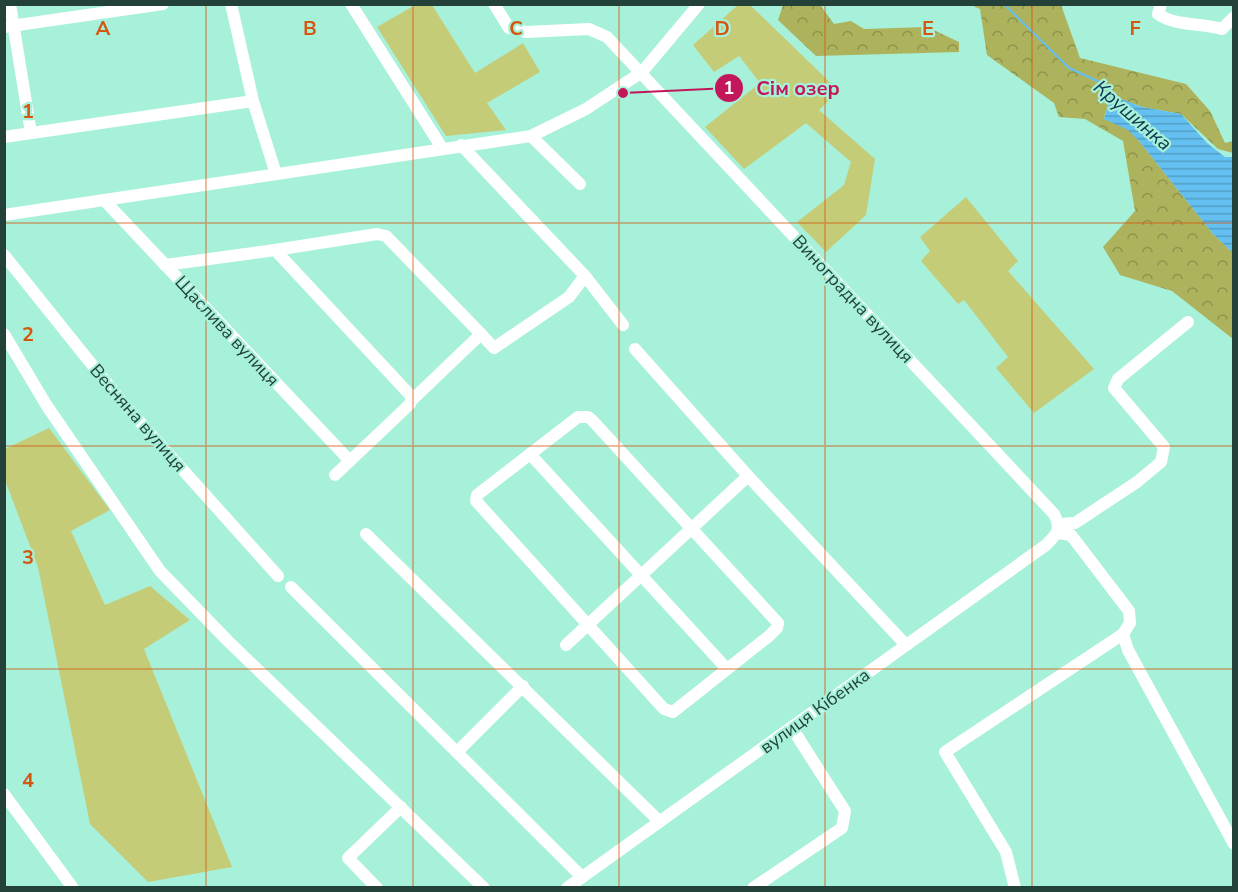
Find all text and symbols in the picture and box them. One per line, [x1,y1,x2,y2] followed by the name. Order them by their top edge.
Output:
[96,15,111,42] text: A
[303,15,317,42] text: B
[509,15,523,42] text: C
[714,15,730,42] text: D
[922,15,934,42] text: E
[1129,15,1141,42] text: F
[714,69,852,107] callout: Сім озер
[1088,74,1178,157] water label: Крушинка
[756,75,840,102] text: Сім озер
[724,76,734,100] text: 1
[22,98,34,125] text: 1
[787,230,919,368] street label: Виноградна вулиця
[170,271,284,391] street label: Щаслива вулиця
[22,321,34,348] text: 2
[84,359,192,477] street label: Весняна вулиця
[22,544,34,571] text: 3
[755,663,875,759] street label: вулиця Кібенка
[22,767,34,794] text: 4

